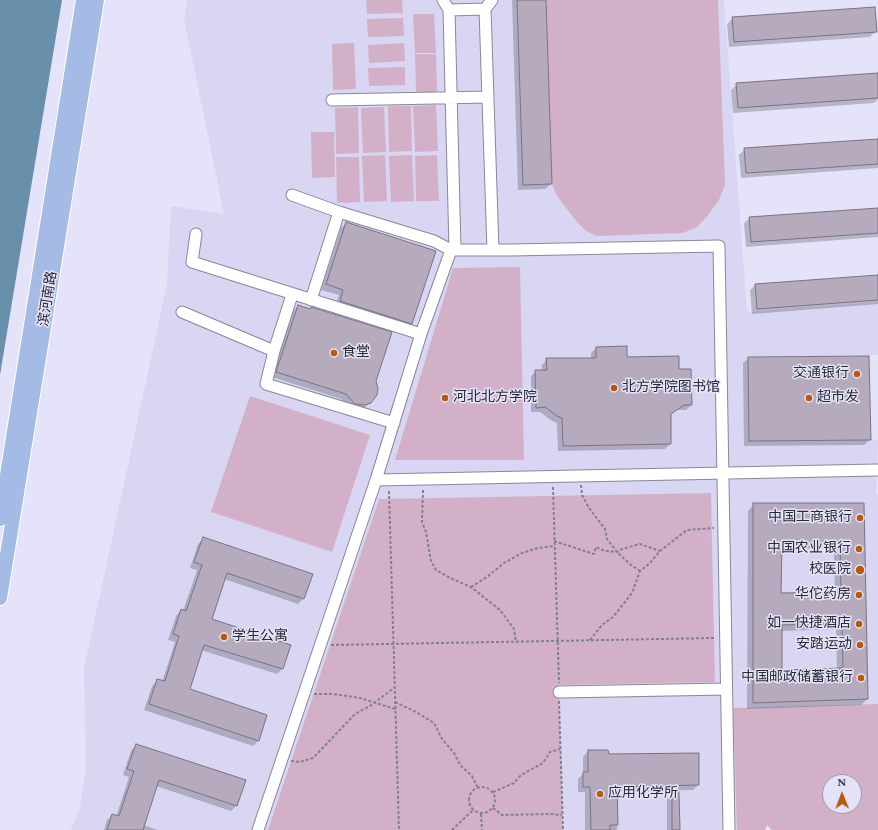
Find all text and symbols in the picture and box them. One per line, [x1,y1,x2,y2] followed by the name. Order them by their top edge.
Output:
[36,270,62,328] street label: 滨河南路
[342,345,370,361] place label: 食堂
[329,348,339,358] marker: 食堂
[793,366,849,382] place label: 交通银行
[852,369,862,379] marker: 交通银行
[622,380,720,396] place label: 北方学院图书馆
[609,383,619,393] marker: 北方学院图书馆
[453,390,537,406] place label: 河北北方学院
[817,390,859,406] place label: 超市发
[440,393,450,403] marker: 河北北方学院
[804,393,814,403] marker: 超市发
[768,510,852,526] place label: 中国工商银行
[855,513,865,523] marker: 中国工商银行
[767,541,851,557] place label: 中国农业银行
[854,544,864,554] marker: 中国农业银行
[809,562,851,578] place label: 校医院
[854,564,866,576] marker: 校医院
[795,587,851,603] place label: 华佗药房
[854,590,864,600] marker: 华佗药房
[767,616,851,632] place label: 如一快捷酒店
[854,619,864,629] marker: 如一快捷酒店
[232,629,288,645] place label: 学生公寓
[219,632,229,642] marker: 学生公寓
[796,637,852,653] place label: 安踏运动
[855,640,865,650] marker: 安踏运动
[741,670,853,686] place label: 中国邮政储蓄银行
[856,673,866,683] marker: 中国邮政储蓄银行
[822,774,862,814] north arrow
[837,774,846,791] text: N
[608,786,678,802] place label: 应用化学所
[595,789,605,799] marker: 应用化学所

